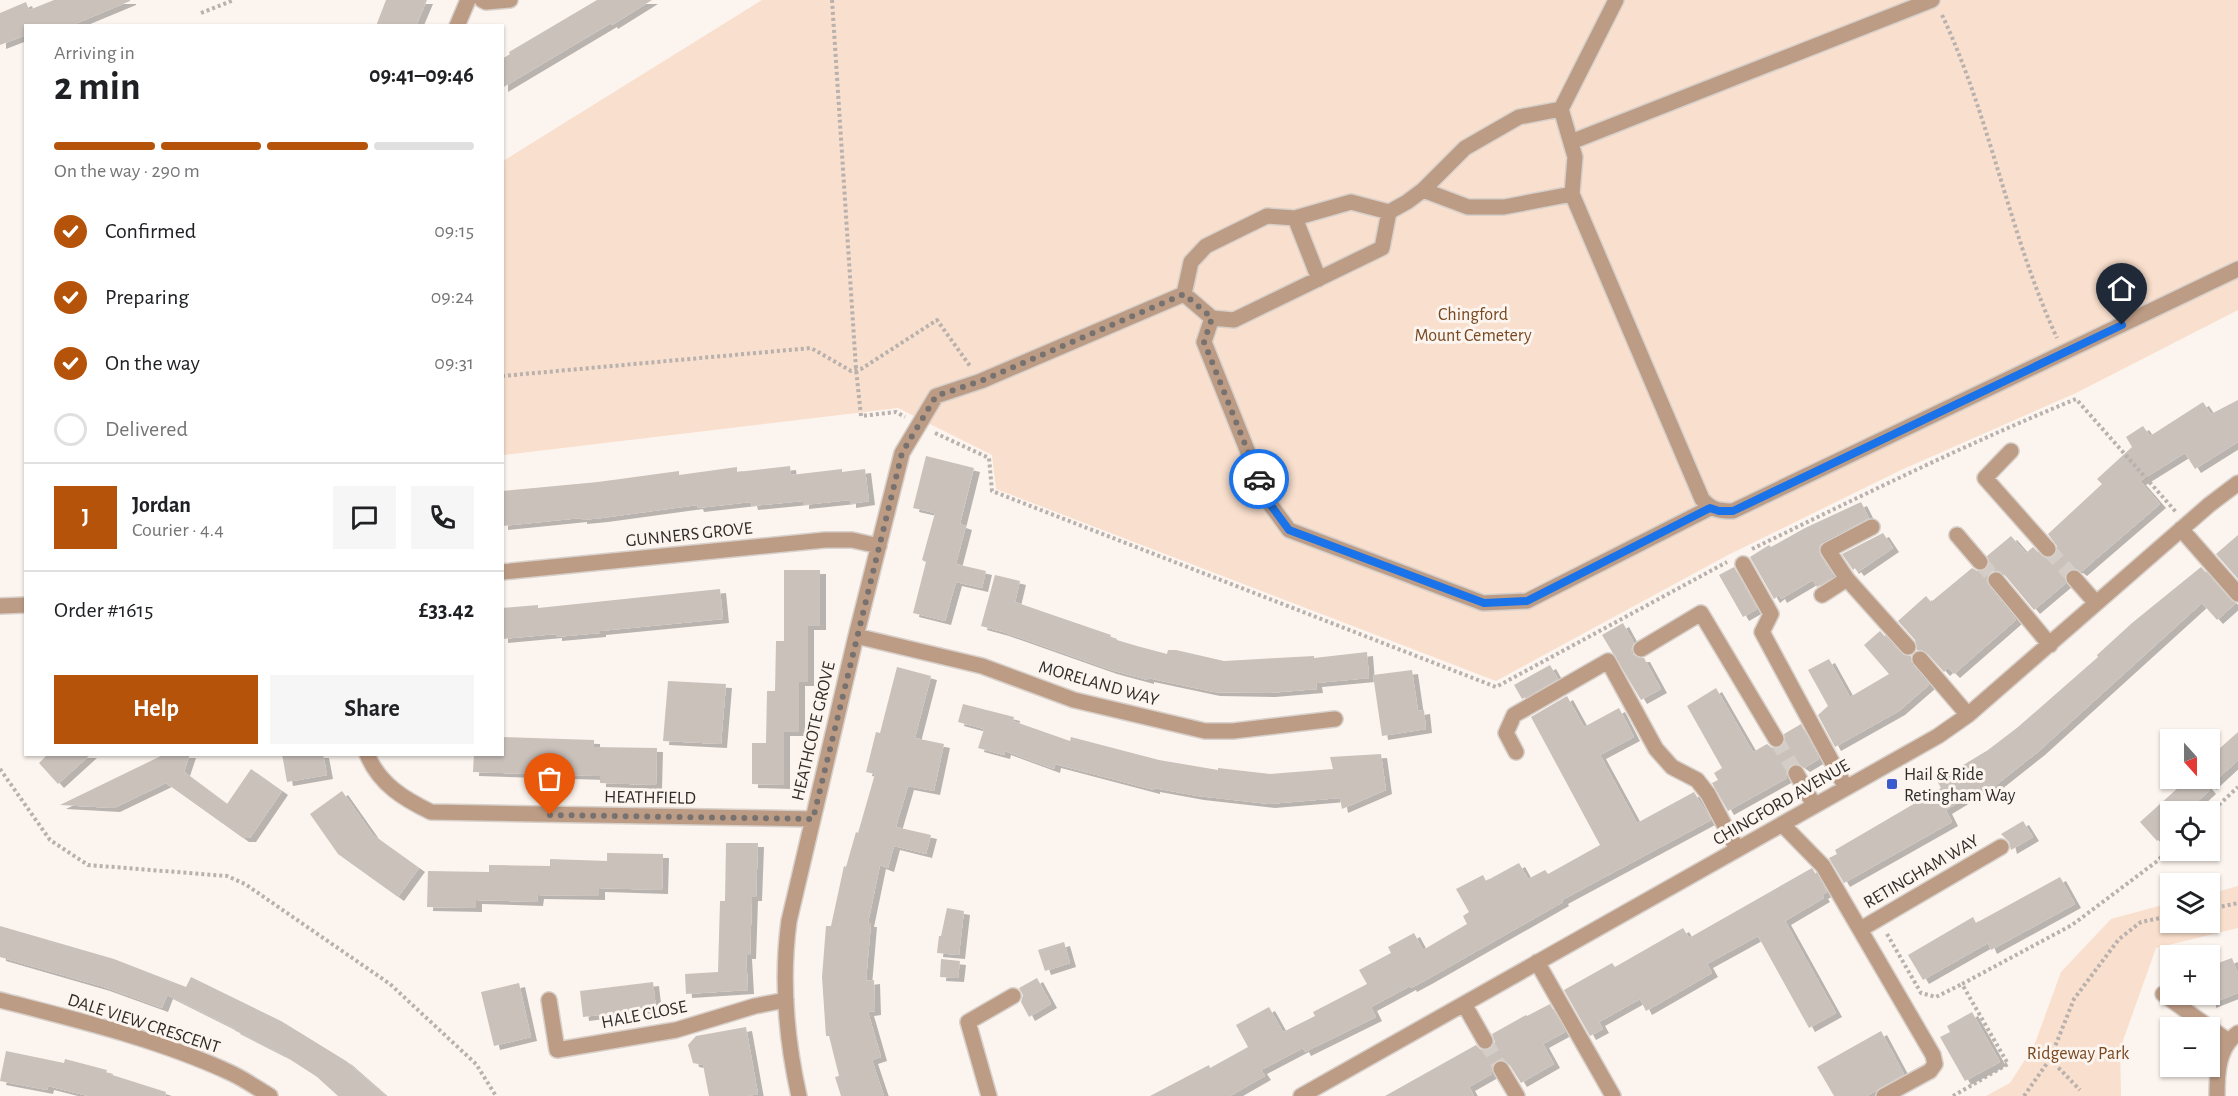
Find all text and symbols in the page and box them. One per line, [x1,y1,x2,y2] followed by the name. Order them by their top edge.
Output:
[54,43,135,63] text: Arriving in
[369,64,474,86] text: 09:41–09:46
[54,68,141,107] text: 2 min
[54,161,200,181] text: On the way · 290 m
[54,215,87,248] icon: check
[105,220,196,242] text: Confirmed
[434,221,474,241] text: 09:15
[2096,263,2147,325] pin
[2105,272,2138,305] icon: home
[54,281,87,314] icon: check
[105,286,189,308] text: Preparing
[431,287,474,307] text: 09:24
[1414,306,1532,345] park label: Chingford Mount Cemetery
[54,347,87,380] icon: check
[105,352,200,374] text: On the way
[434,353,474,373] text: 09:31
[105,418,188,440] text: Delivered
[1229,449,1289,509] courier
[1243,463,1276,496] icon: car
[333,486,396,549] button: chat
[411,486,474,549] button: phone
[132,494,191,516] text: Jordan
[82,506,89,528] text: J
[625,519,754,551] street label: GUNNERS GROVE
[132,520,224,540] text: Courier · 4.4
[54,599,153,621] text: Order #1615
[419,599,474,621] text: £33.42
[1037,658,1161,710] street label: MORELAND WAY
[789,660,839,803] street label: HEATHCOTE GROVE
[54,675,258,744] button: Help
[270,675,474,744] button: Share
[2160,729,2220,789] north arrow
[2160,729,2220,1077] map controls
[524,753,575,815] pin
[1710,756,1853,849] street label: CHINGFORD AVENUE
[533,762,566,795] icon: bag
[1904,766,2016,805] place label: Hail & Ride Retingham Way
[1885,777,1899,791] marker: Hail & Ride Retingham Way
[604,788,696,808] street label: HEATHFIELD
[2160,801,2220,861] button: locate
[1861,831,1983,912] street label: RETINGHAM WAY
[2160,873,2220,933] button: layers
[2160,945,2220,1005] button: +
[65,991,222,1057] street label: DALE VIEW CRESCENT
[600,998,689,1032] street label: HALE CLOSE
[2160,1017,2220,1077] button: −
[2027,1045,2130,1063] park label: Ridgeway Park

